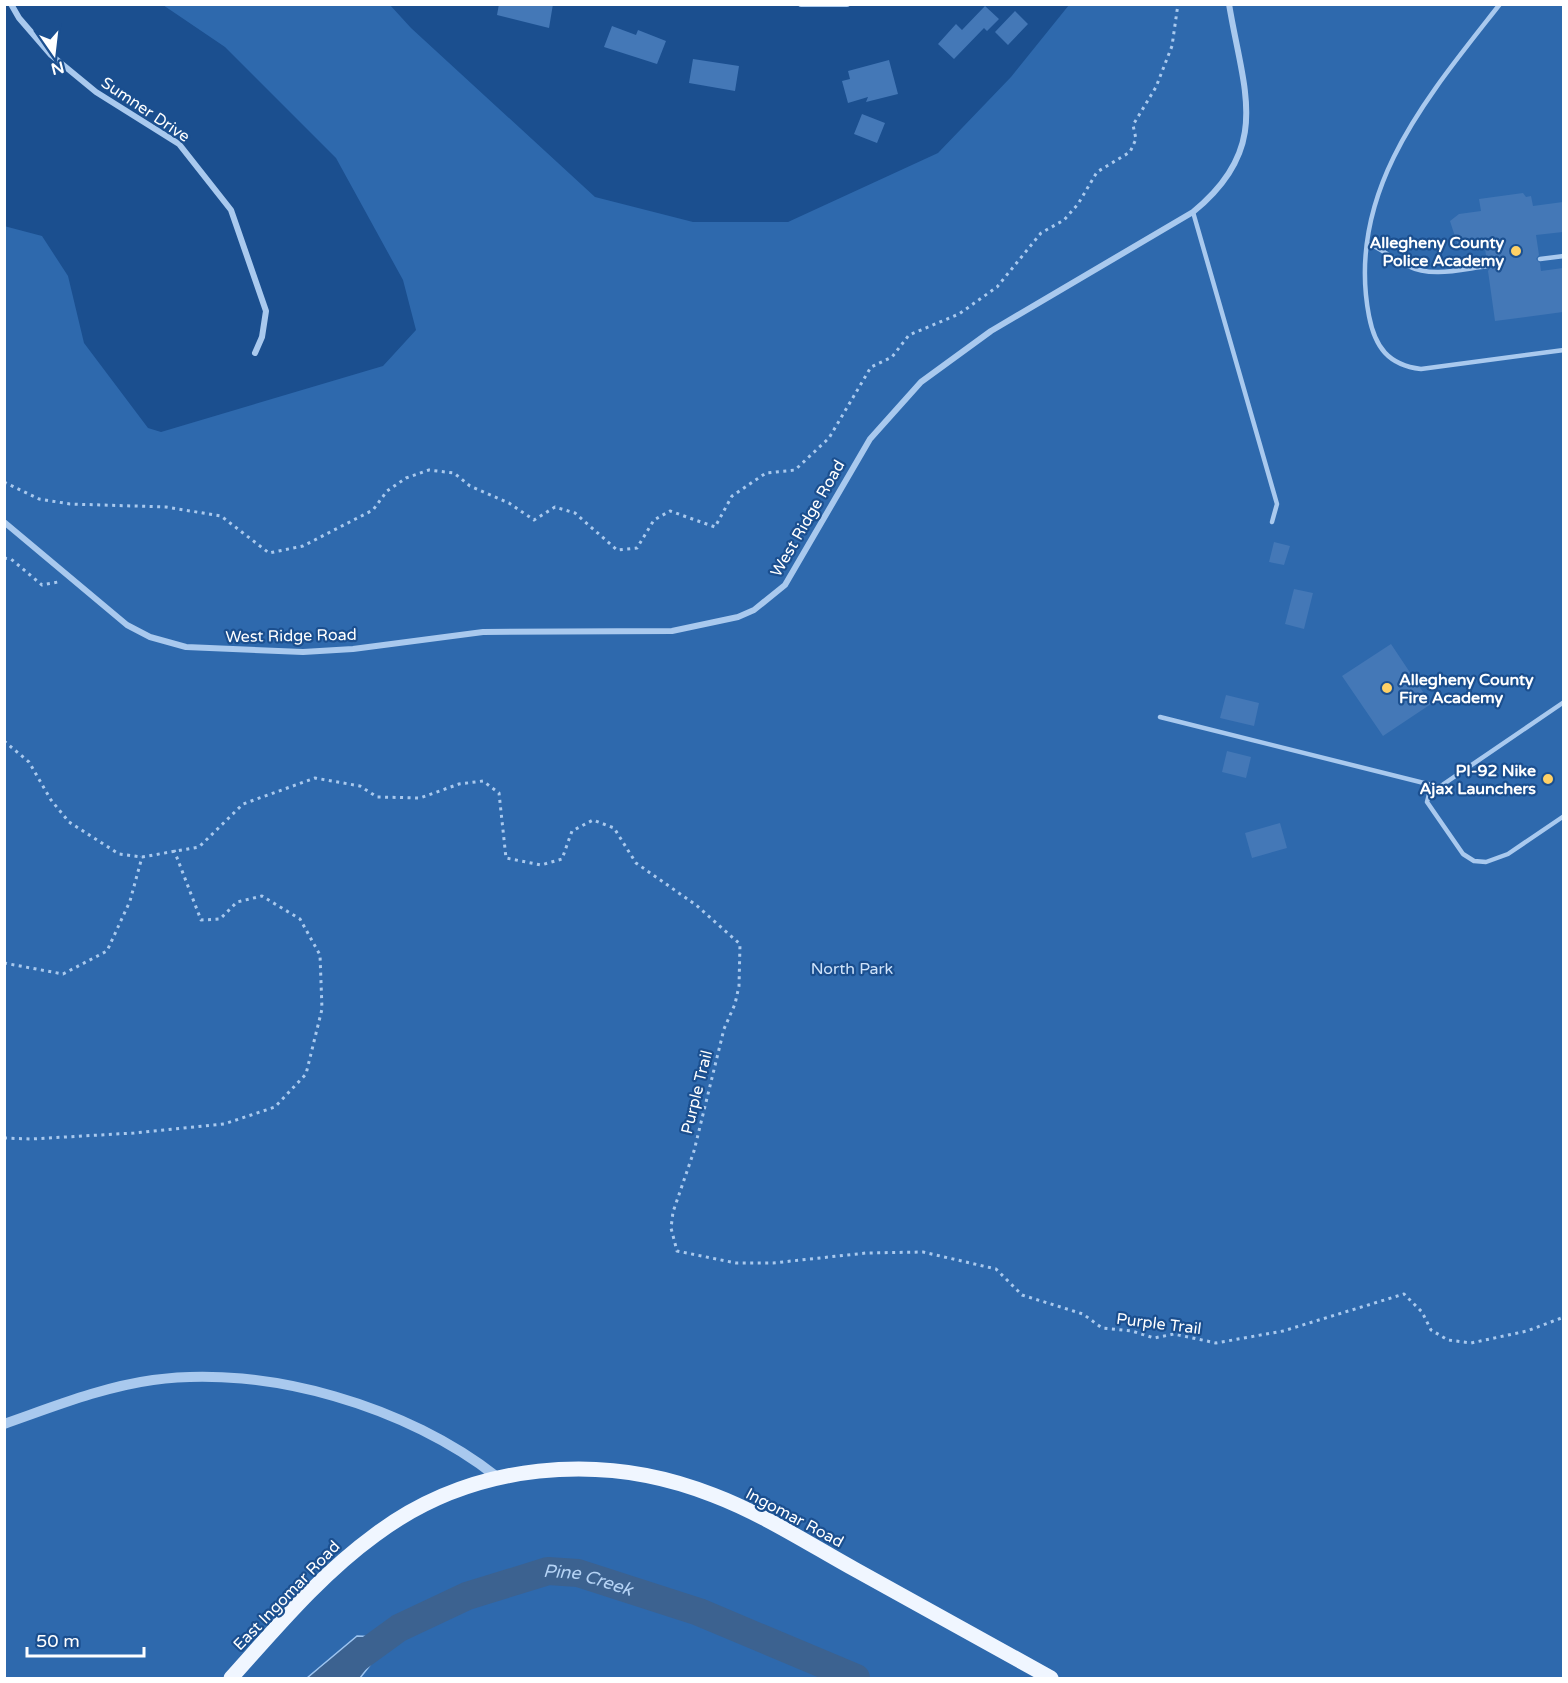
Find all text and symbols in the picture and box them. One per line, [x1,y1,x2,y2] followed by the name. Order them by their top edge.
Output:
[24,24,84,84] north arrow
[49,56,66,79] text: N
[97,73,194,147] street label: Sumner Drive
[1369,233,1504,271] place label: Allegheny County Police Academy
[1509,244,1523,258] marker: Allegheny County Police Academy
[766,457,849,580] street label: West Ridge Road
[225,625,357,647] street label: West Ridge Road
[1399,670,1534,708] place label: Allegheny County Fire Academy
[1380,681,1394,695] marker: Allegheny County Fire Academy
[1420,761,1536,799] place label: PI-92 Nike Ajax Launchers
[1541,772,1555,786] marker: PI-92 Nike Ajax Launchers
[811,959,894,979] park label: North Park
[677,1048,717,1136] street label: Purple Trail
[1115,1309,1203,1339] street label: Purple Trail
[742,1484,847,1552] street label: Ingomar Road
[229,1537,344,1655] street label: East Ingomar Road
[542,1560,636,1601] water label: Pine Creek
[27,1620,144,1658] scale bar
[36,1630,80,1652] text: 50 m

